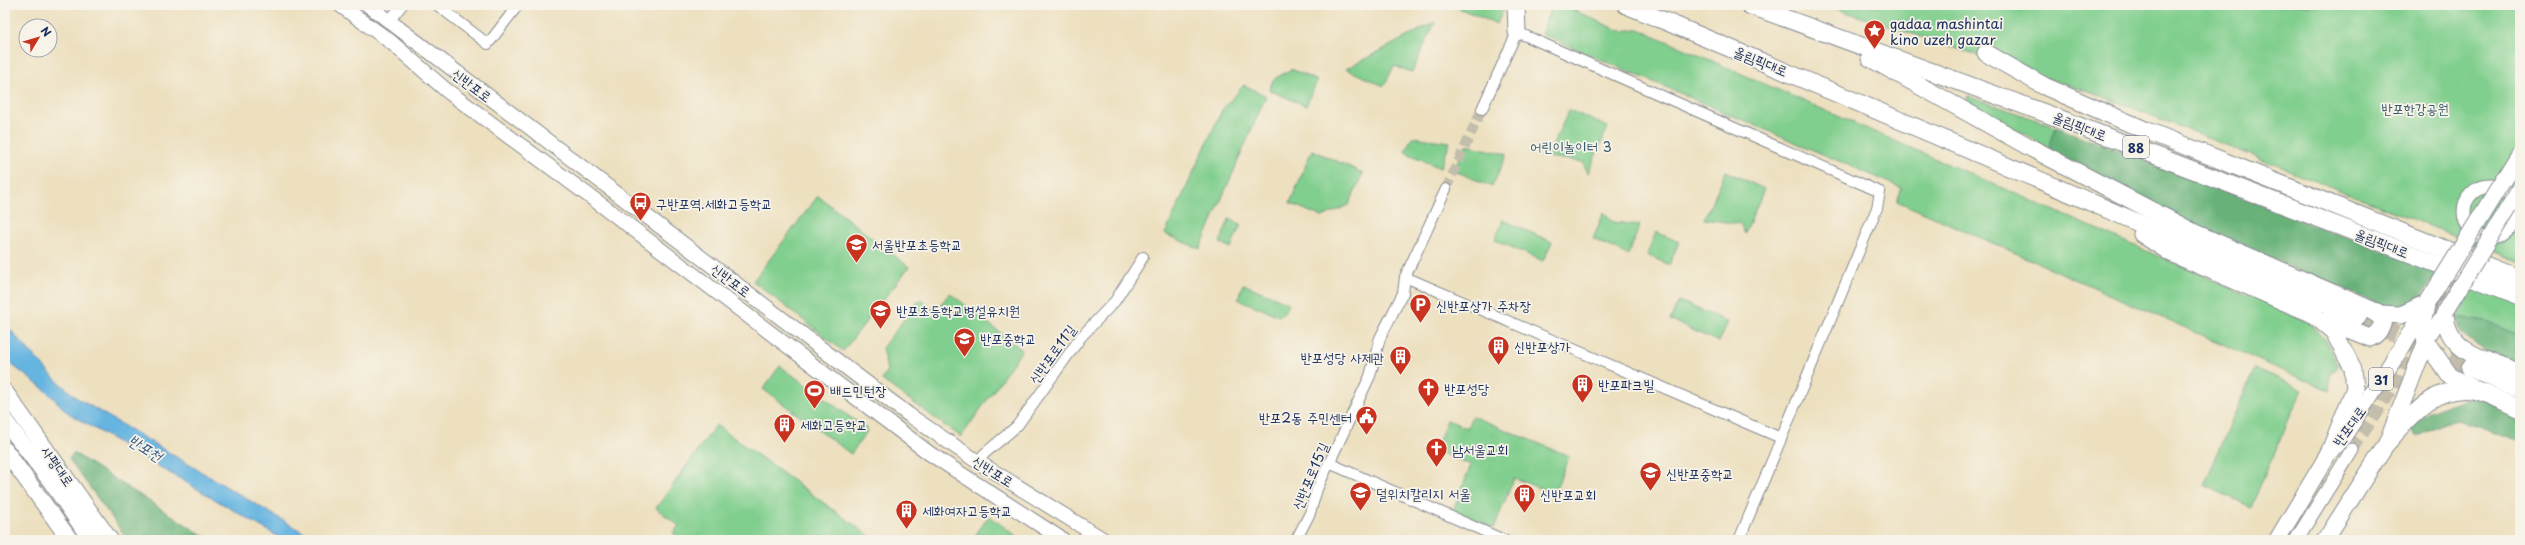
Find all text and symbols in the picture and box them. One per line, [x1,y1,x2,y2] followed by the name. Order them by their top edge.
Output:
[1890,13,2003,50] place label: gadaa mashintai kino uzeh gazar
[18,18,58,58] north arrow
[1862,18,1888,51] place icon: gadaa mashintai kino uzeh gazar
[37,23,56,40] text: N
[1731,41,1791,81] street label: 올림픽대로
[448,63,496,107] street label: 신반포로
[2381,98,2449,119] park label: 반포한강공원
[2050,106,2110,146] street label: 올림픽대로
[1530,136,1612,157] park label: 어린이놀이터 3
[2123,136,2149,158] road number: 88
[628,190,654,223] bus stop icon: 구반포역.세화고등학교
[656,193,772,214] place label: 구반포역.세화고등학교
[2352,223,2412,263] street label: 올림픽대로
[843,231,869,264] school or university icon: 서울반포초등학교
[872,234,962,255] place label: 서울반포초등학교
[707,258,755,302] street label: 신반포로
[1407,292,1433,325] parking icon: 신반포상가 주차장
[1436,295,1531,316] place label: 신반포상가 주차장
[868,297,894,330] school or university icon: 반포초등학교병설유치원
[896,300,1020,321] place label: 반포초등학교병설유치원
[1023,319,1081,388] street label: 신반포로11길
[952,325,978,358] school or university icon: 반포중학교
[980,328,1036,349] place label: 반포중학교
[1485,333,1511,366] building icon: 신반포상가
[1514,336,1571,357] place label: 신반포상가
[1387,344,1413,377] building icon: 반포성당 사제관
[1301,347,1384,368] place label: 반포성당 사제관
[2369,368,2393,390] road number: 31
[1569,371,1595,404] building icon: 반포파크빌
[1598,374,1655,395] place label: 반포파크빌
[1415,375,1441,408] church icon: 반포성당
[802,377,828,410] sports icon: 배드민턴장
[1444,378,1490,399] place label: 반포성당
[830,380,887,401] place label: 배드민턴장
[2327,402,2371,450] street label: 반포대로
[1354,404,1380,437] public building icon: 반포2동 주민센터
[1259,407,1352,428] place label: 반포2동 주민센터
[772,411,798,444] building icon: 세화고등학교
[800,414,868,435] place label: 세화고등학교
[125,428,169,467] water label: 반포천
[1423,436,1449,469] church icon: 남서울교회
[1286,438,1334,513] street label: 신반포로15길
[1452,439,1508,460] place label: 남서울교회
[36,442,80,490] street label: 사평대로
[968,450,1018,492] street label: 신반포로
[1637,460,1663,493] school or university icon: 신반포중학교
[1666,463,1734,484] place label: 신반포중학교
[1347,480,1373,513] school or university icon: 덜위치칼리지 서울
[1511,481,1537,514] building icon: 신반포교회
[1376,483,1471,504] place label: 덜위치칼리지 서울
[1540,484,1596,505] place label: 신반포교회
[893,497,919,530] building icon: 세화여자고등학교
[922,500,1012,521] place label: 세화여자고등학교

